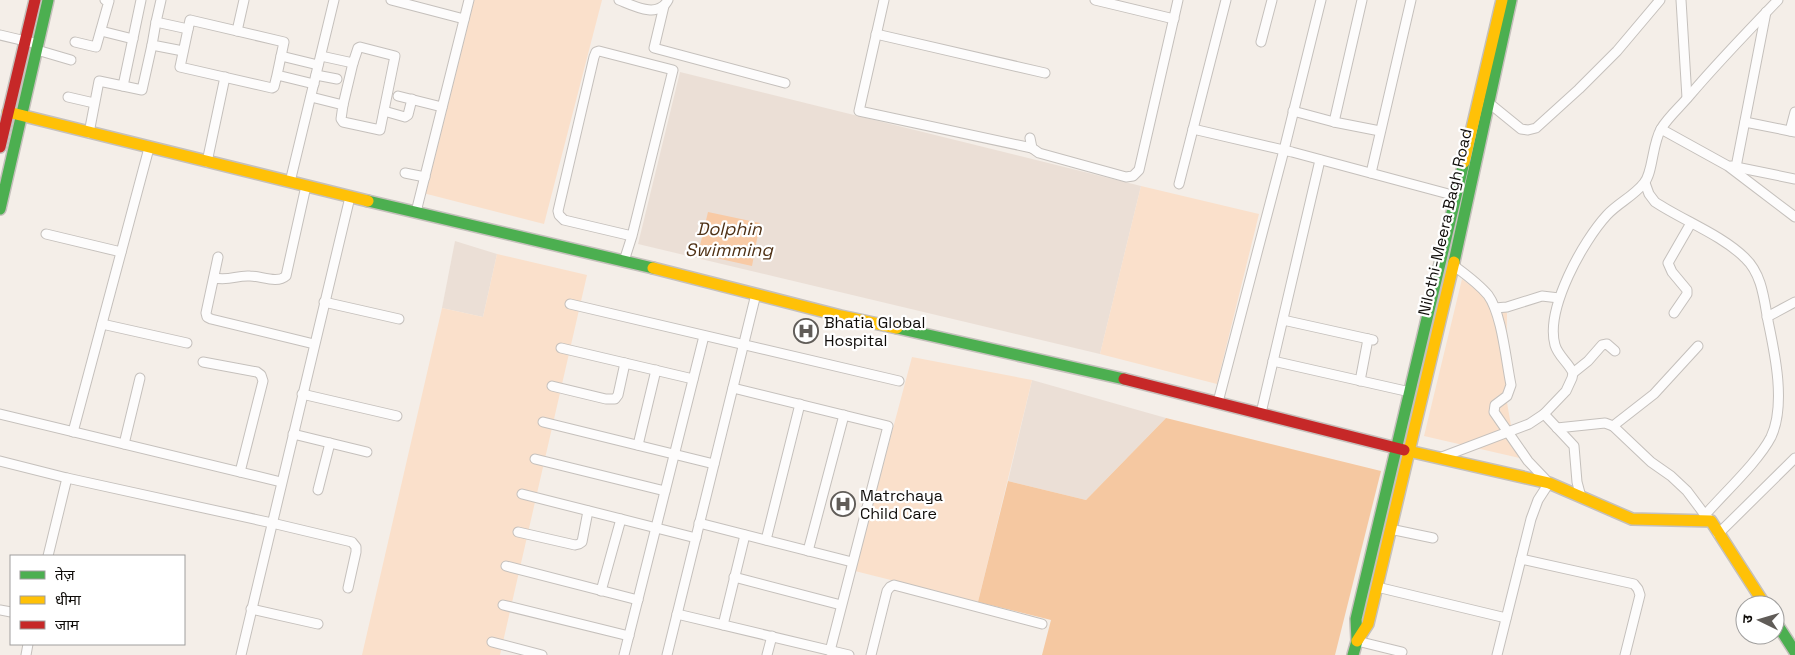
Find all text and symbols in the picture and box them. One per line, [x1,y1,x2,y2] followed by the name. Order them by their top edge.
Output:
[1413,126,1477,318] street label: Nilothi-Meera Bagh Road
[685,217,774,261] water label: Dolphin Swimming
[824,312,925,351] place label: Bhatia Global Hospital
[793,318,819,344] hospital icon: Bhatia Global Hospital
[860,485,943,524] place label: Matrchaya Child Care
[830,491,856,517] hospital icon: Matrchaya Child Care
[10,555,185,645] legend
[55,565,76,584] text: तेज़
[55,590,82,609] text: धीमा
[1735,595,1785,645] north arrow
[1738,613,1756,624] text: उ
[55,615,80,634] text: जाम

